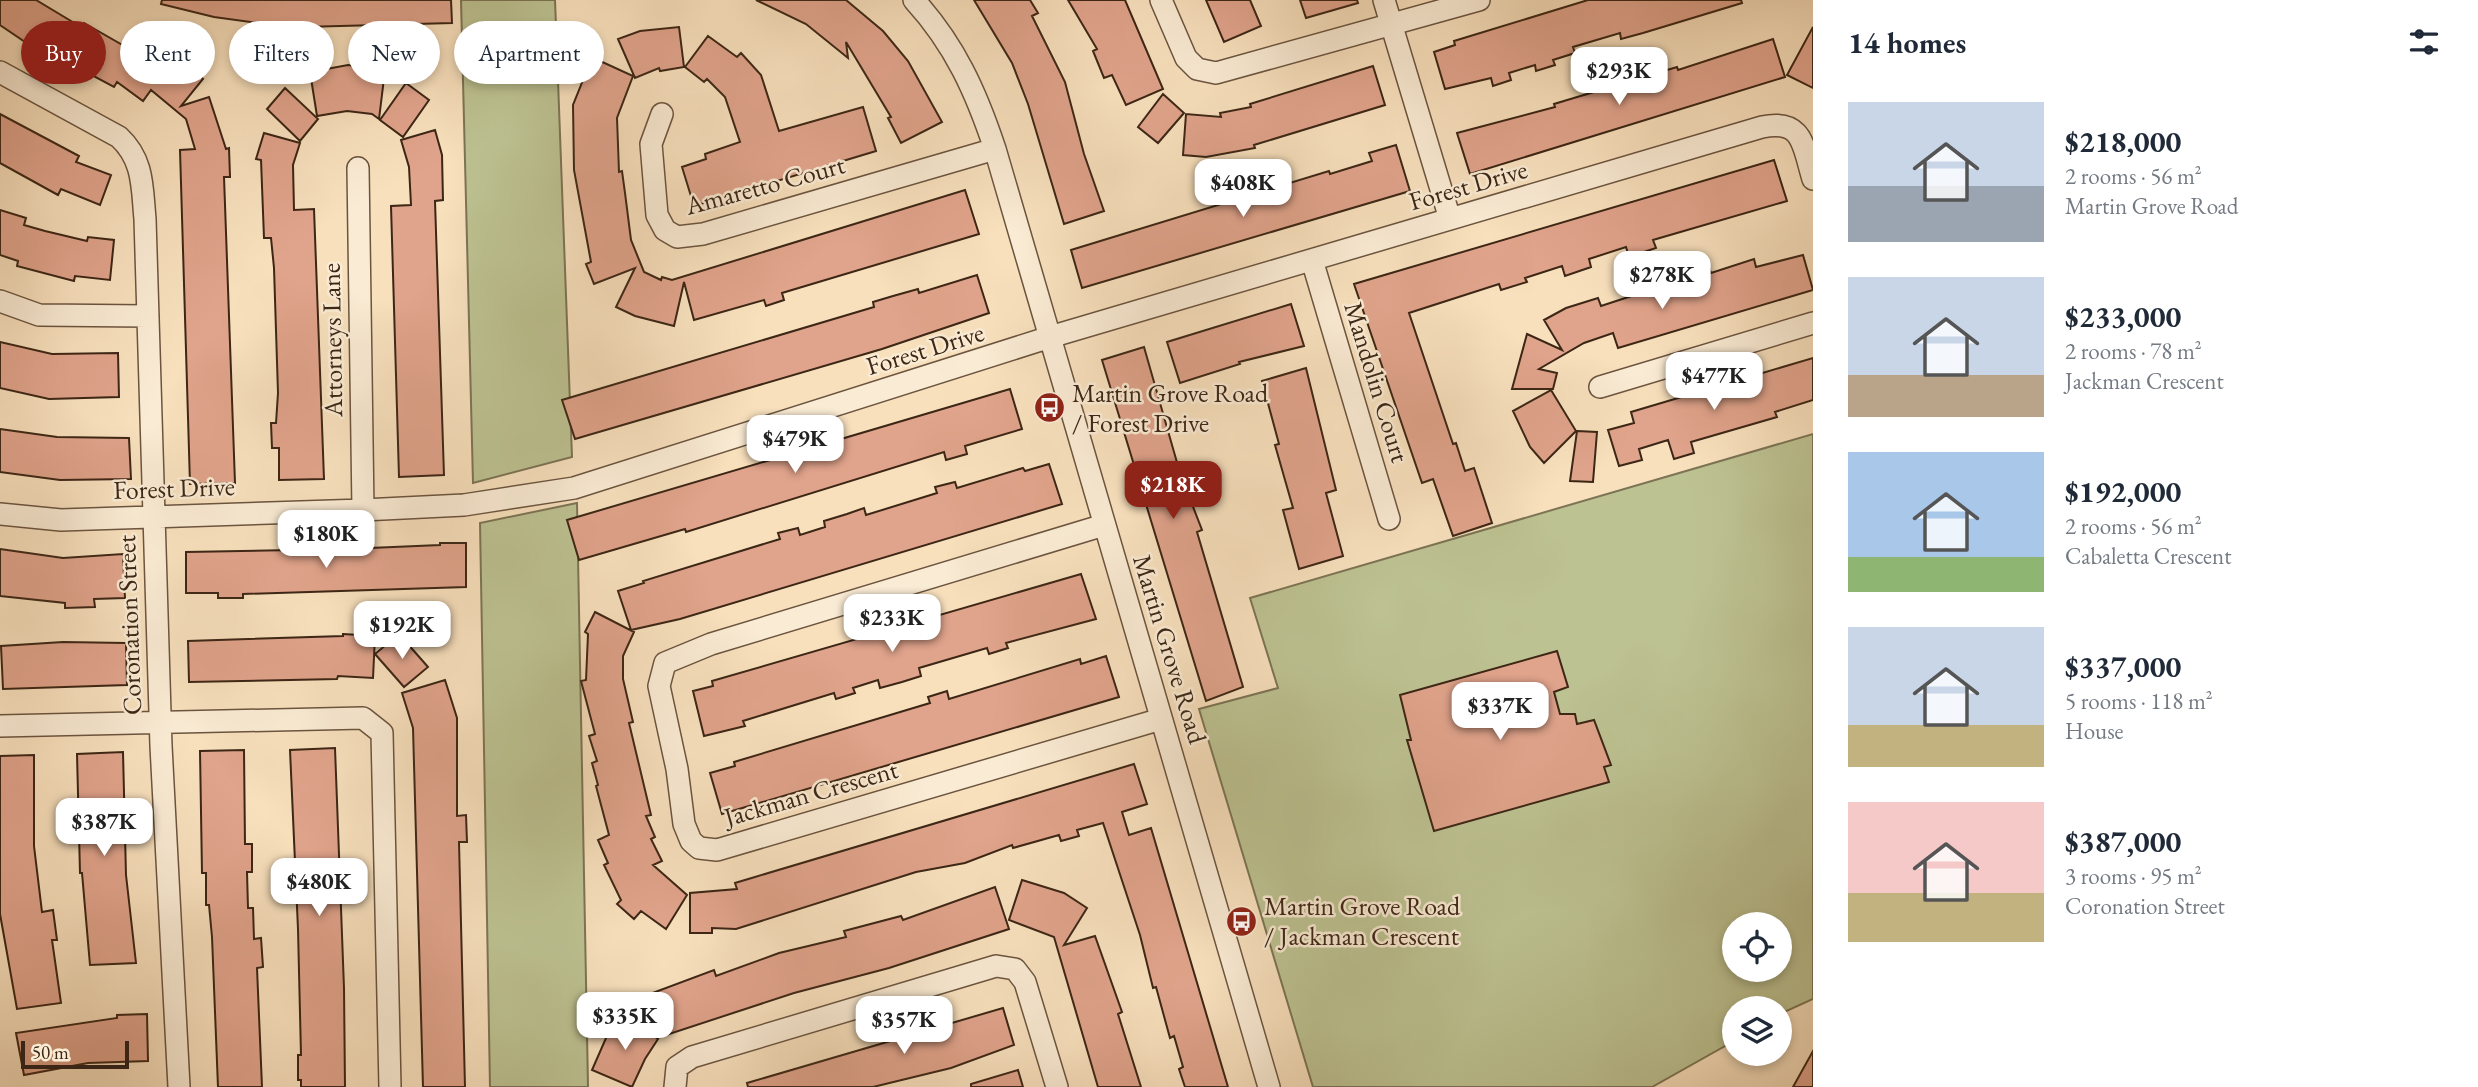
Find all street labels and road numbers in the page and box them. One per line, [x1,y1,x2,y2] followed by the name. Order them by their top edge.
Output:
[681,147,848,223] street label: Amaretto Court
[1405,152,1531,218] street label: Forest Drive
[314,263,350,418] street label: Attorneys Lane
[1336,298,1418,466] street label: Mandolin Court
[862,315,988,383] street label: Forest Drive
[113,469,235,507] street label: Forest Drive
[109,534,149,716] street label: Coronation Street
[1125,550,1215,749] street label: Martin Grove Road
[718,752,902,835] street label: Jackman Crescent

